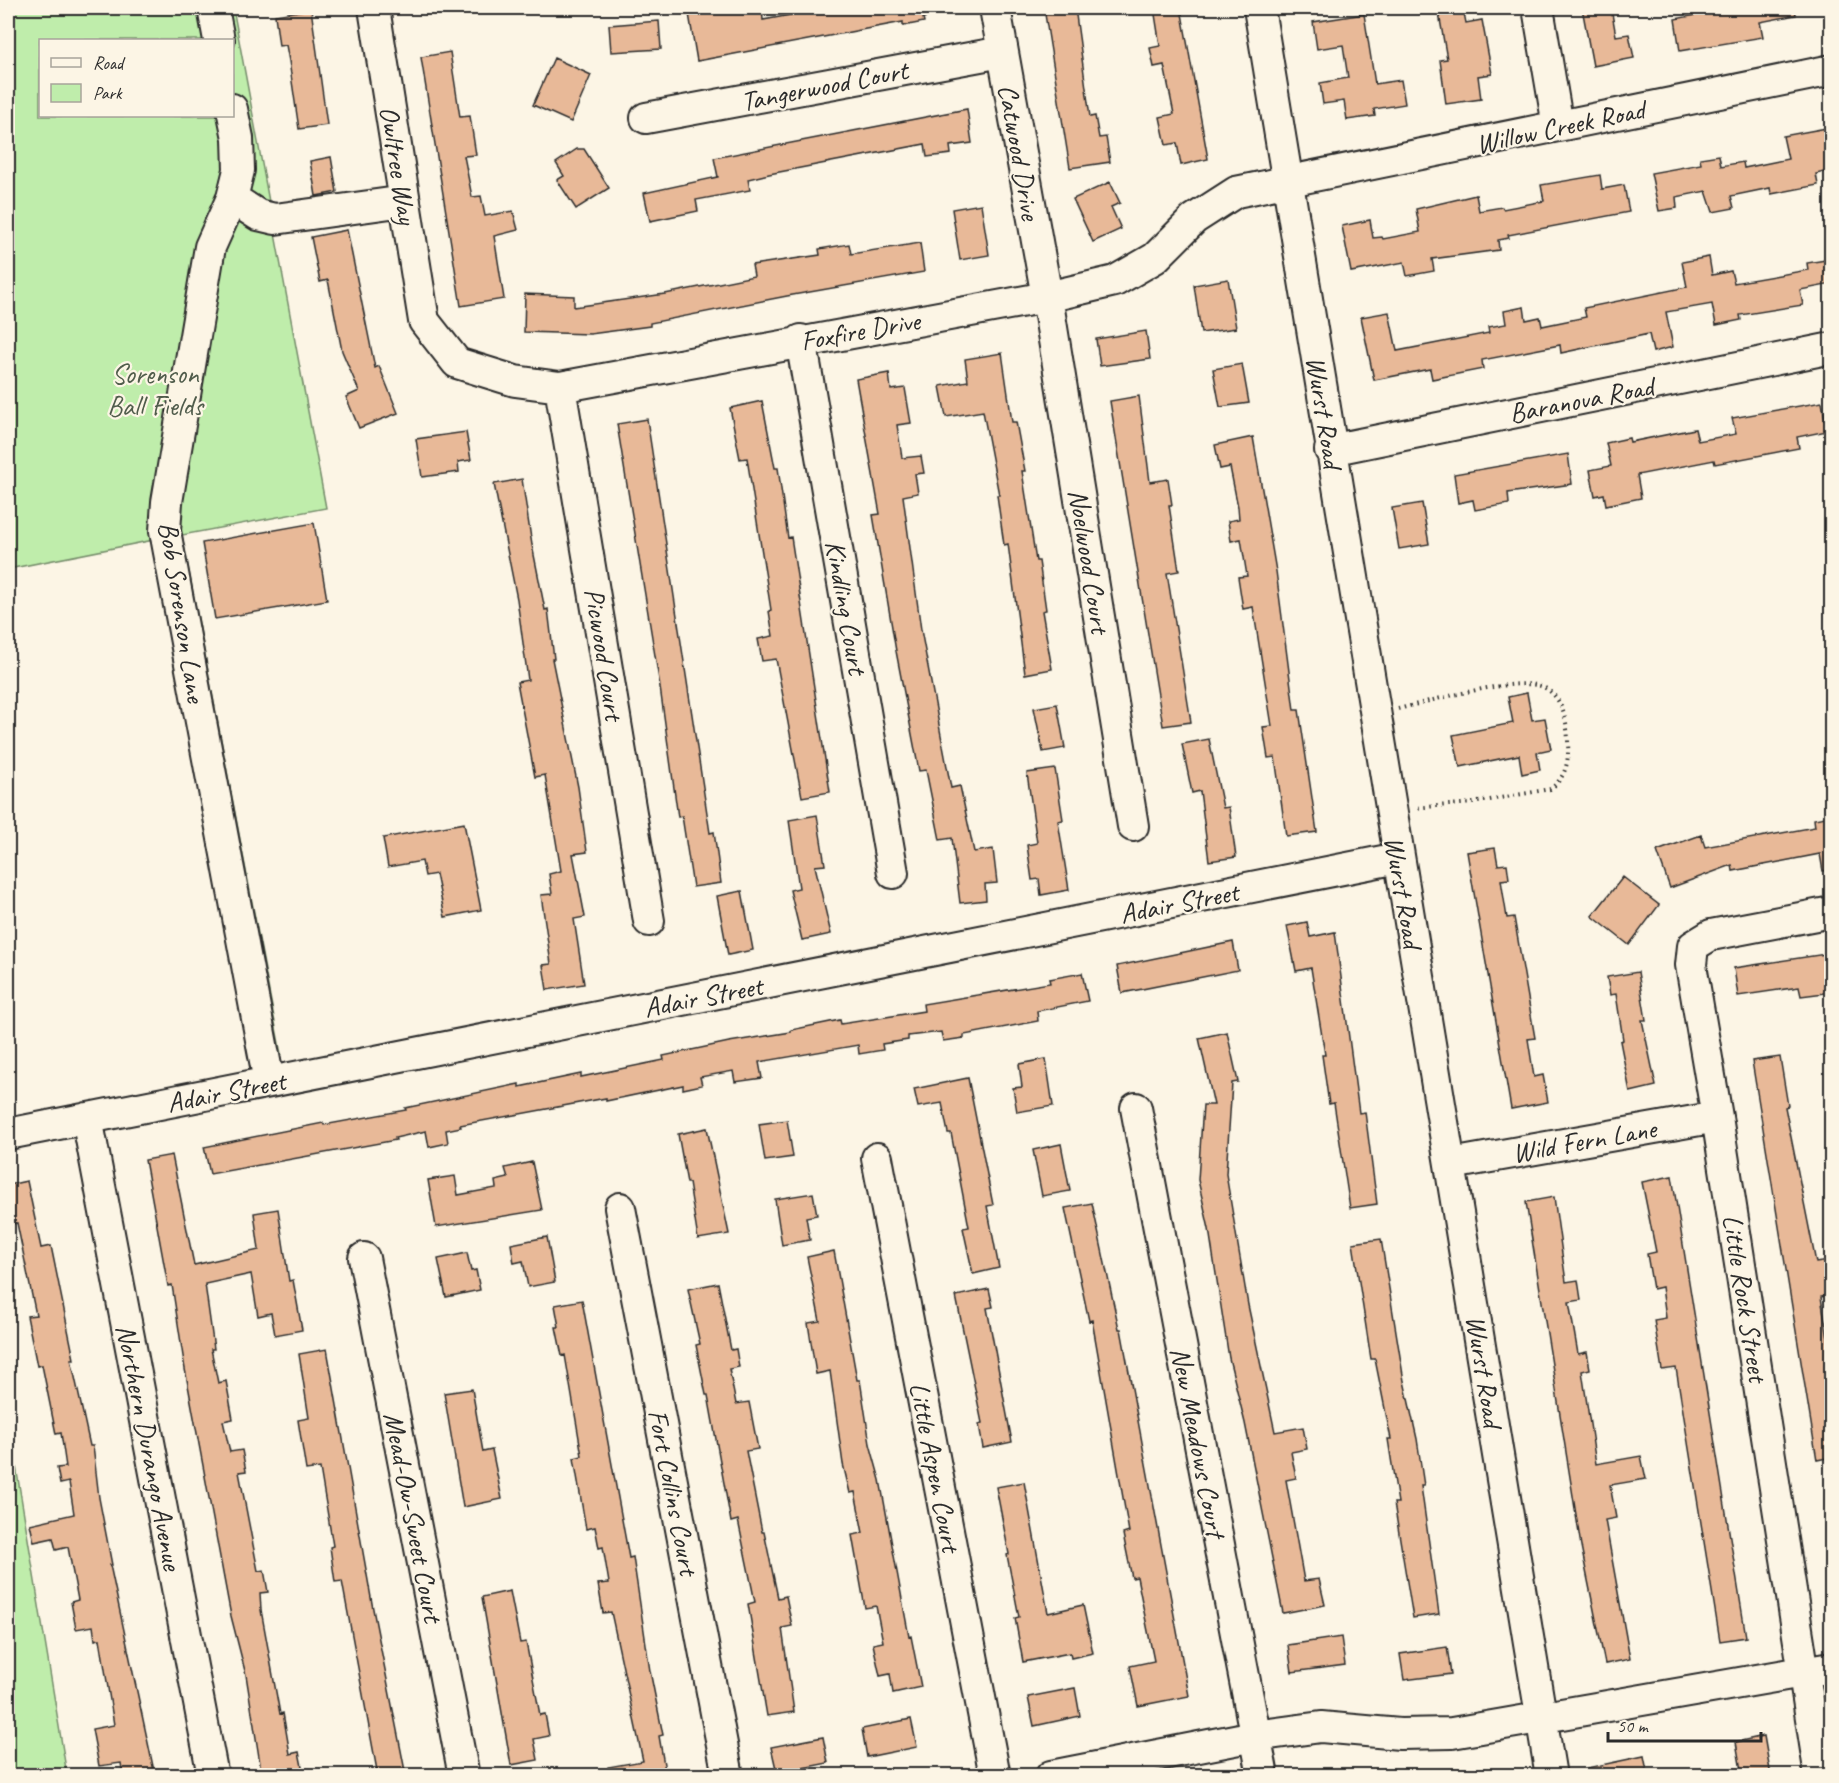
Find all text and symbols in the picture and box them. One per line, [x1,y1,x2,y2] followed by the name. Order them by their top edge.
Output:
[39,39,234,117] legend
[93,52,126,74] text: Road
[738,52,913,119] street label: Tangerwood Court
[93,82,123,104] text: Park
[990,82,1049,224] street label: Catwood Drive
[1473,91,1652,161] street label: Willow Creek Road
[372,104,425,229] street label: Owltree Way
[798,302,924,358] street label: Foxfire Drive
[1298,354,1351,474] street label: Wurst Road
[107,356,205,423] park label: Sorenson Ball Fields
[1506,368,1660,431] street label: Baranova Road
[1061,487,1119,638] street label: Noelwood Court
[151,519,214,707] street label: Bob Sorenson Lane
[818,537,876,679] street label: Kindling Court
[577,586,633,725] street label: Picwood Court
[1377,834,1431,954] street label: Wurst Road
[1117,873,1244,931] street label: Adair Street
[641,967,768,1025] street label: Adair Street
[164,1062,291,1120] street label: Adair Street
[1510,1110,1660,1170] street label: Wild Fern Lane
[1715,1212,1776,1387] street label: Little Rock Street
[1458,1313,1511,1433] street label: Wurst Road
[109,1321,191,1575] street label: Northern Durango Avenue
[1163,1344,1235,1544] street label: New Meadows Court
[902,1379,970,1557] street label: Little Aspen Court
[640,1406,707,1581] street label: Fort Collins Court
[376,1409,452,1628] street label: Mead-Ow-Sweet Court
[1608,1705,1761,1743] scale bar
[1617,1715,1650,1737] text: 50 m

